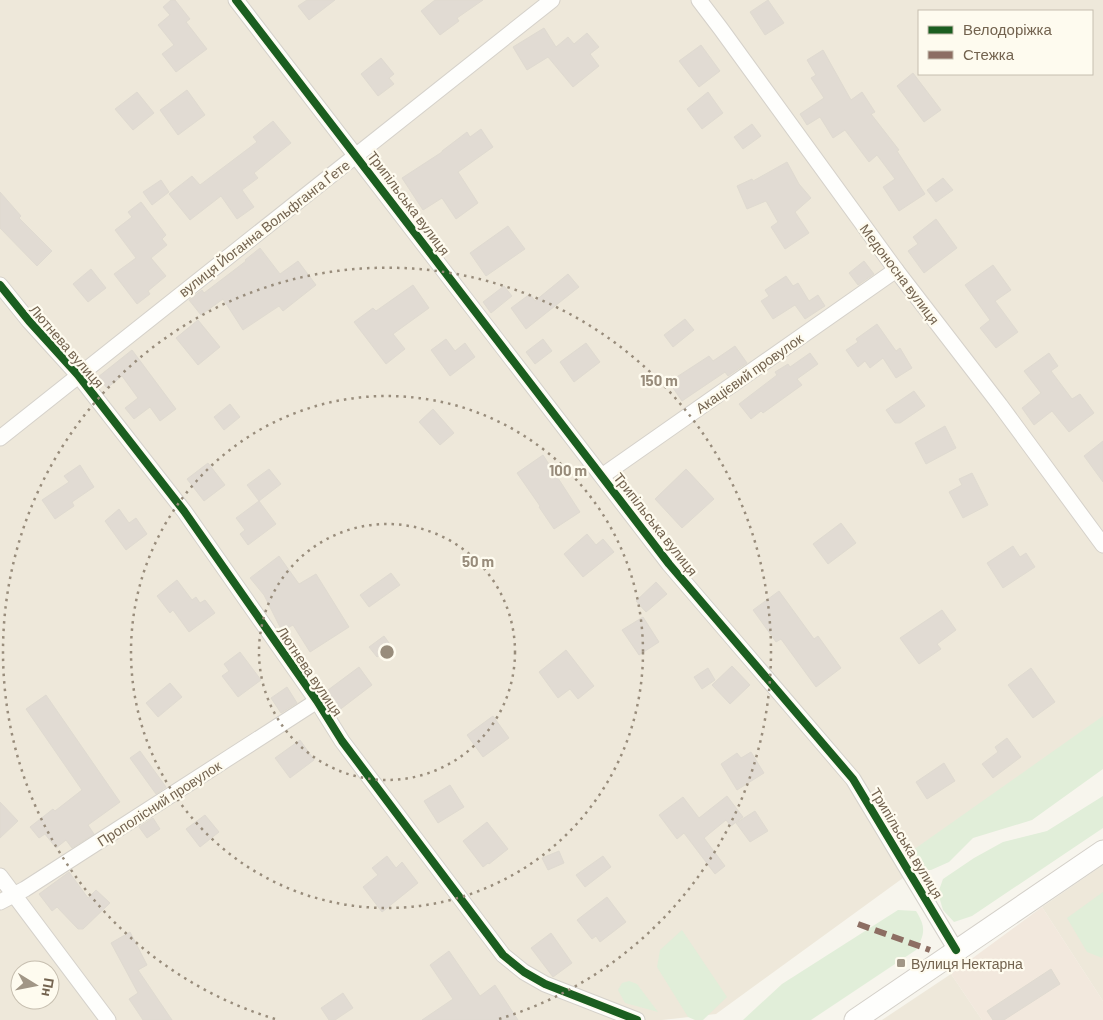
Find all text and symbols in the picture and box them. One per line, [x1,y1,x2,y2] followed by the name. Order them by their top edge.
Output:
[918,10,1093,75] legend
[963,20,1052,38] text: Велодоріжка
[963,45,1015,63] text: Стежка
[364,147,454,259] street label: Трипільська вулиця
[175,156,353,300] street label: вулиця Йоганна Вольфганга Ґете
[857,220,943,328] street label: Медоносна вулиця
[26,301,108,391] street label: Лютнева вулиця
[692,329,807,416] street label: Акацієвий провулок
[640,371,678,389] text: 150 m
[549,461,587,479] text: 100 m
[610,469,702,579] street label: Трипільська вулиця
[462,552,494,570] text: 50 m
[274,623,346,719] street label: Лютнева вулиця
[378,643,396,661] centre of rings
[94,756,225,849] street label: Прополісний провулок
[867,785,947,901] street label: Трипільська вулиця
[911,955,1023,972] place label: Вулиця Нектарна
[895,957,907,969] marker: Вулиця Нектарна
[10,960,60,1010] north arrow
[38,977,58,998] text: Пн

